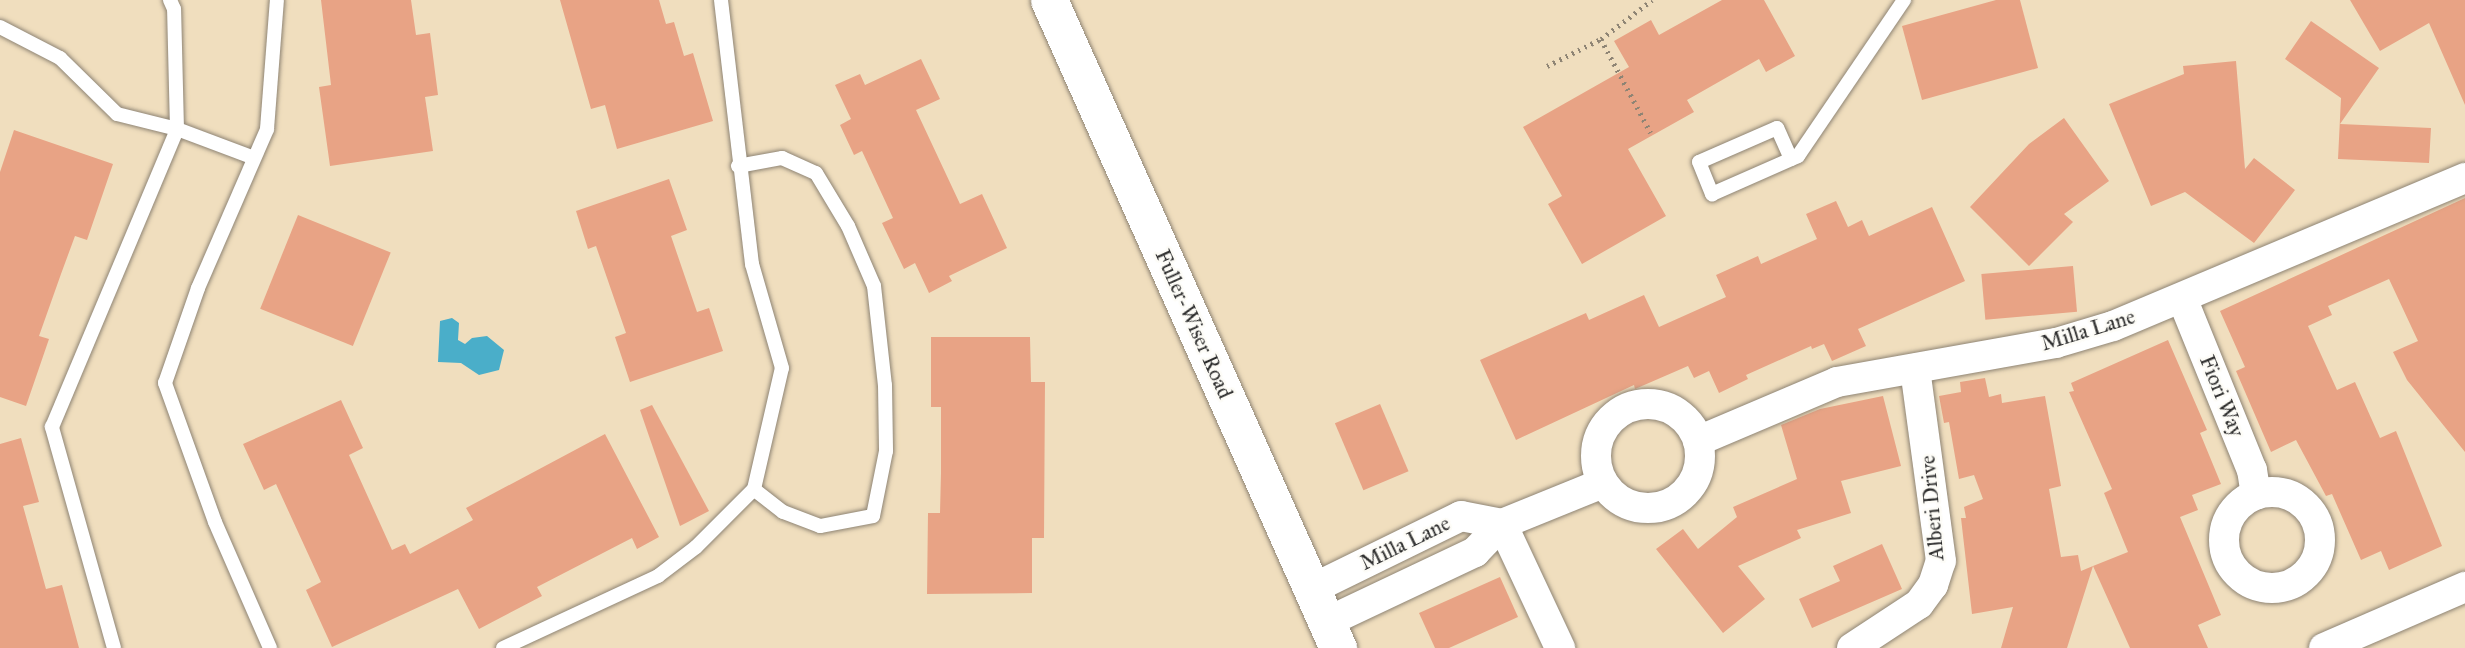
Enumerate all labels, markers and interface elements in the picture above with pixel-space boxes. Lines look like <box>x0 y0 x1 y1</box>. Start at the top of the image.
street label: Fuller-Wiser Road <box>1150 246 1238 402</box>
street label: Milla Lane <box>2038 304 2138 356</box>
street label: Fiori Way <box>2194 352 2250 440</box>
street label: Alberi Drive <box>1915 454 1949 562</box>
street label: Milla Lane <box>1356 510 1454 576</box>

